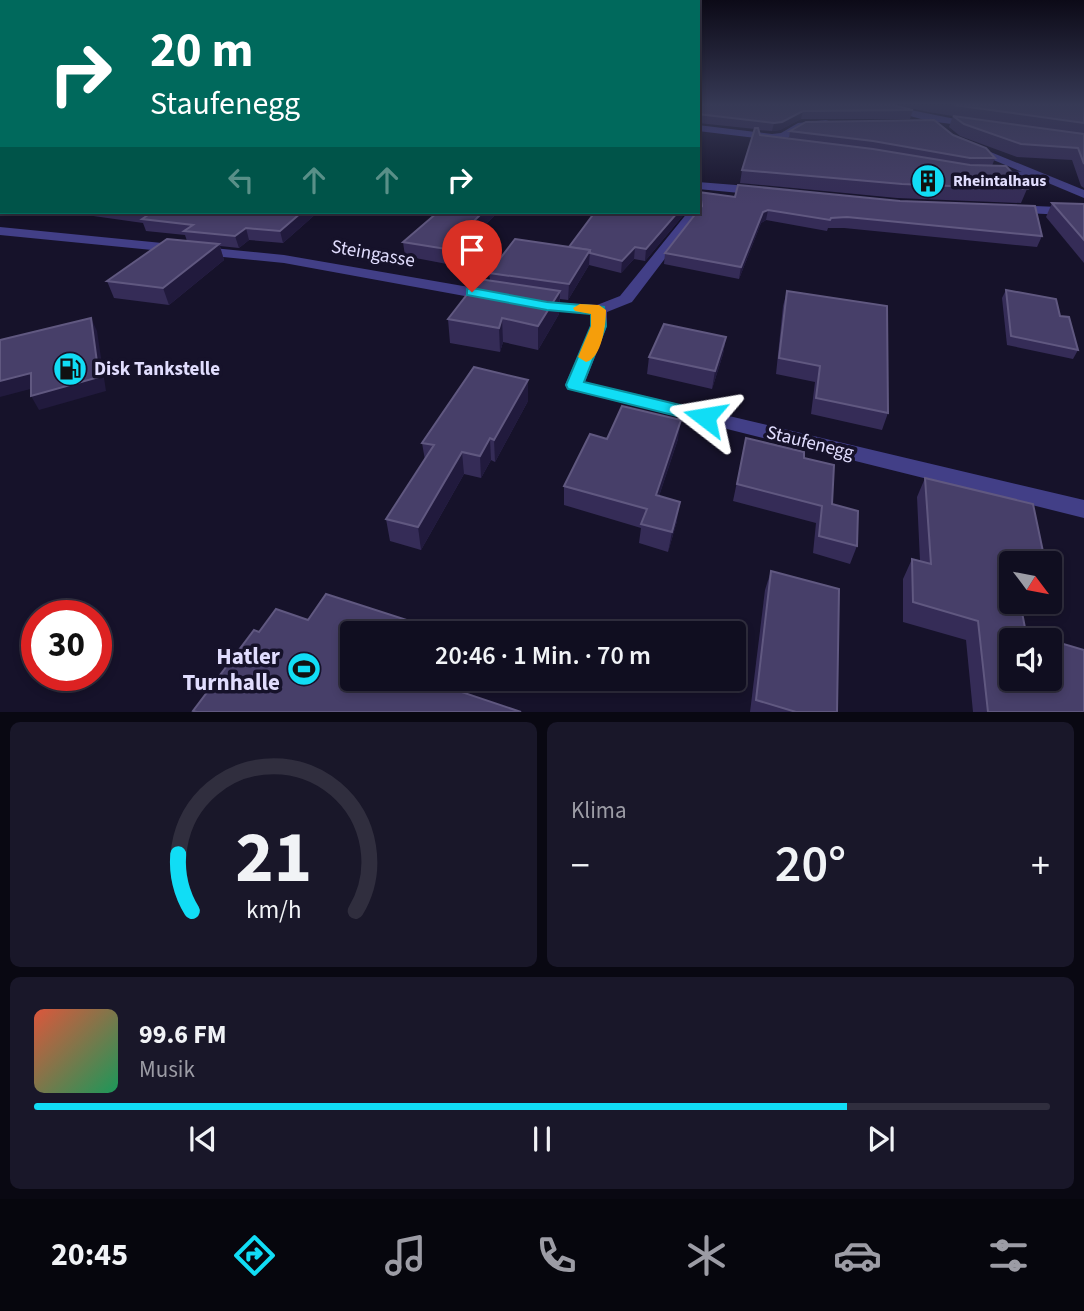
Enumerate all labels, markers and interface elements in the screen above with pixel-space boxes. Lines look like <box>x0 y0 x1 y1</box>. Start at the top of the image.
text: 20 m <box>150 16 254 86</box>
icon: right <box>35 28 126 119</box>
text: Staufenegg <box>150 81 300 127</box>
icon: left <box>222 161 260 199</box>
icon: ahead <box>295 161 333 199</box>
icon: ahead <box>368 161 406 199</box>
icon: right <box>441 161 479 199</box>
building icon: Rheintalhaus <box>909 162 947 200</box>
place label: Rheintalhaus <box>953 170 1046 192</box>
pin <box>442 220 502 292</box>
icon: arrive <box>453 231 491 269</box>
street label: Steingasse <box>329 233 417 275</box>
fuel station icon: Disk Tankstelle <box>51 350 89 388</box>
place label: Disk Tankstelle <box>94 356 220 383</box>
position arrow <box>668 380 742 454</box>
street label: Staufenegg <box>763 419 857 467</box>
north arrow <box>999 551 1062 614</box>
map controls <box>999 551 1062 691</box>
speed limit sign: 30 <box>21 600 112 691</box>
button: sound <box>999 628 1062 691</box>
text: 20:46 · 1 Min. · 70 m <box>435 637 651 674</box>
place label: Hatler Turnhalle <box>182 640 281 699</box>
sports icon: Hatler Turnhalle <box>285 650 323 688</box>
text: Klima <box>571 794 627 827</box>
text: 21 <box>235 806 312 910</box>
text: 20° <box>775 828 846 902</box>
text: − <box>571 839 590 893</box>
text: + <box>1031 839 1050 893</box>
text: km/h <box>246 891 301 927</box>
text: 99.6 FM <box>139 1016 227 1053</box>
text: Musik <box>139 1053 195 1086</box>
icon: previous <box>184 1120 222 1158</box>
icon: pause <box>523 1120 561 1158</box>
icon: next <box>862 1120 900 1158</box>
icon: directions <box>230 1231 279 1280</box>
icon: music <box>381 1231 430 1280</box>
icon: phone <box>532 1231 581 1280</box>
icon: climate <box>682 1231 731 1280</box>
icon: car <box>833 1231 882 1280</box>
icon: filters <box>984 1231 1033 1280</box>
text: 20:45 <box>51 1232 128 1278</box>

